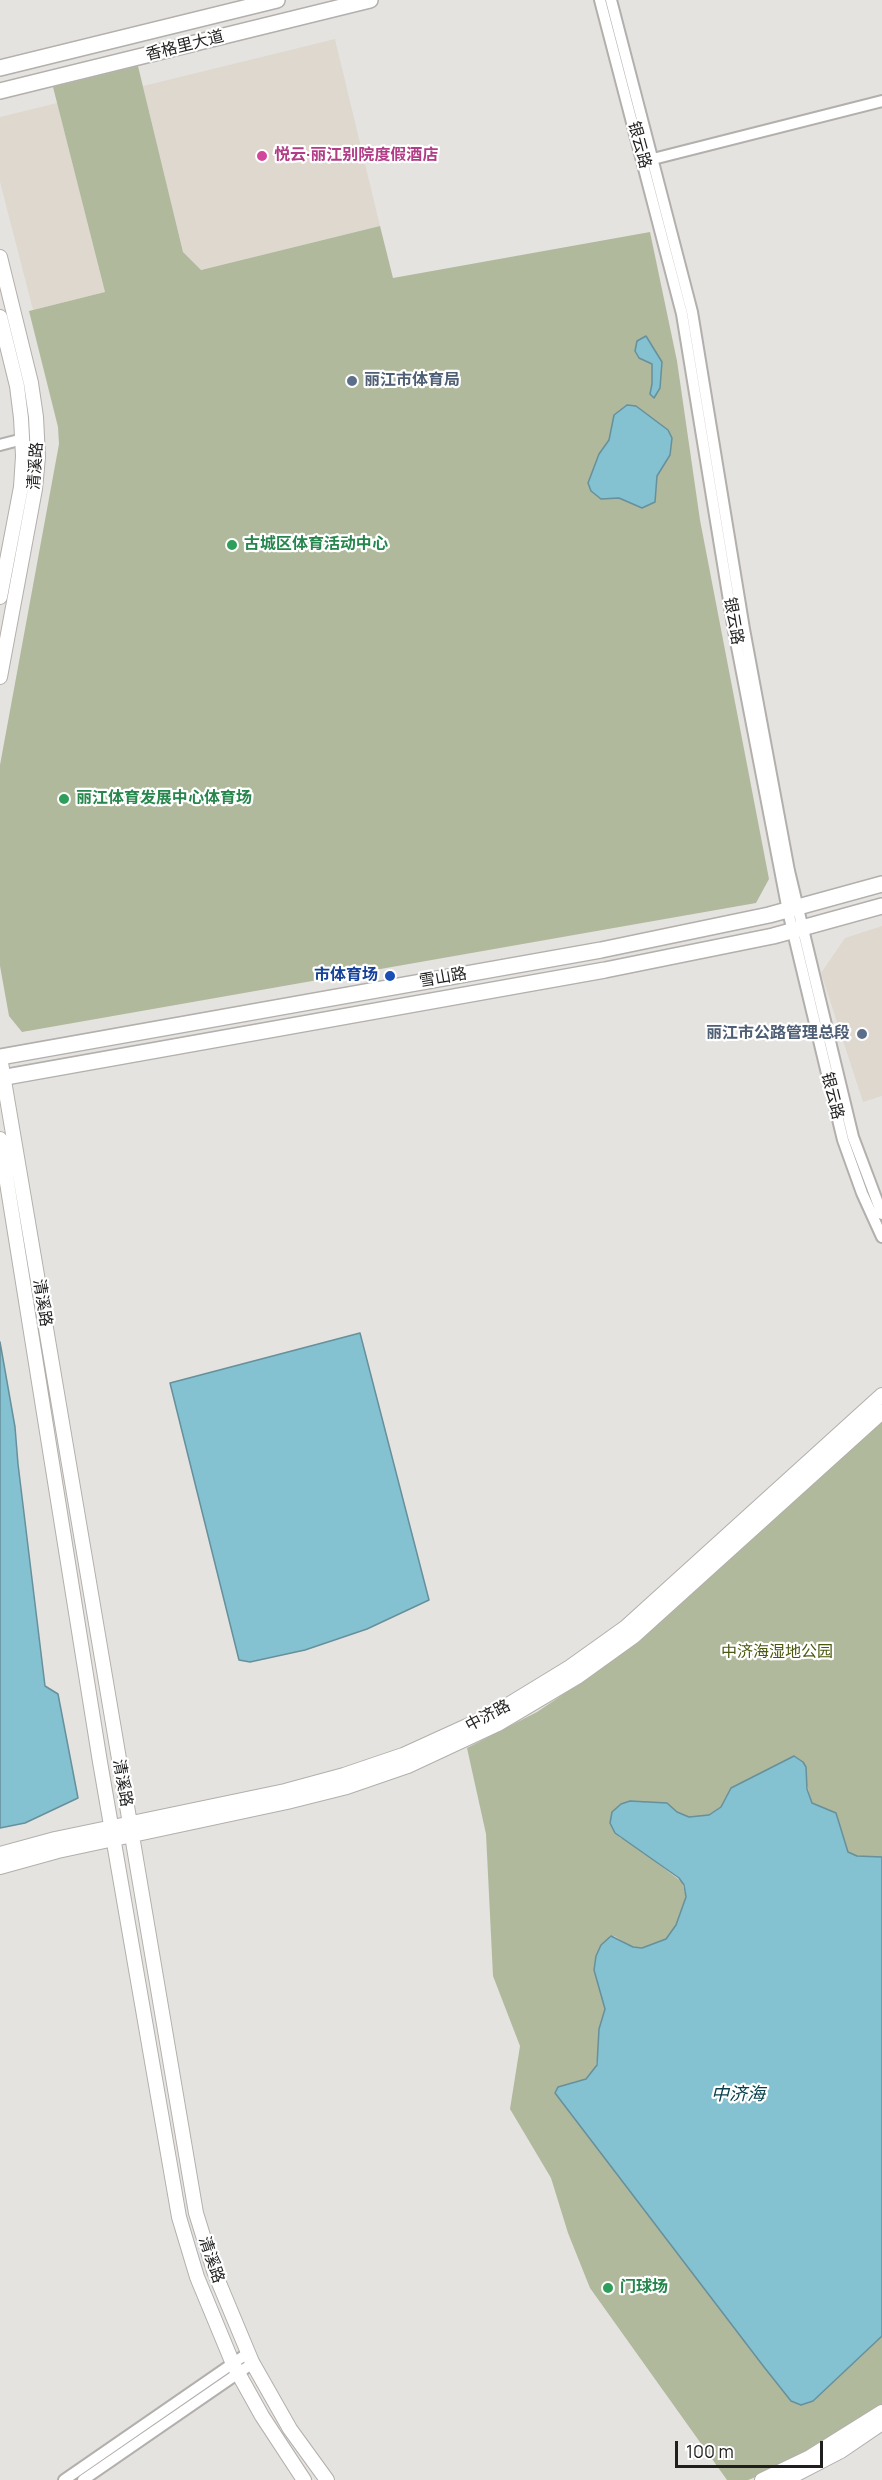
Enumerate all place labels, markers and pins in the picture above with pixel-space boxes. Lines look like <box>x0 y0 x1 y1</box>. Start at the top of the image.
place label: 悦云·丽江别院度假酒店 <box>274 146 438 166</box>
marker: 悦云·丽江别院度假酒店 <box>255 149 269 163</box>
place label: 丽江市体育局 <box>364 371 460 391</box>
marker: 丽江市体育局 <box>345 374 359 388</box>
place label: 古城区体育活动中心 <box>244 535 388 555</box>
marker: 古城区体育活动中心 <box>225 538 239 552</box>
place label: 丽江体育发展中心体育场 <box>76 789 252 809</box>
marker: 丽江体育发展中心体育场 <box>57 792 71 806</box>
place label: 市体育场 <box>314 966 378 986</box>
marker: 市体育场 <box>383 969 397 983</box>
place label: 丽江市公路管理总段 <box>706 1024 850 1044</box>
marker: 丽江市公路管理总段 <box>855 1027 869 1041</box>
place label: 门球场 <box>620 2278 668 2298</box>
marker: 门球场 <box>601 2281 615 2295</box>

